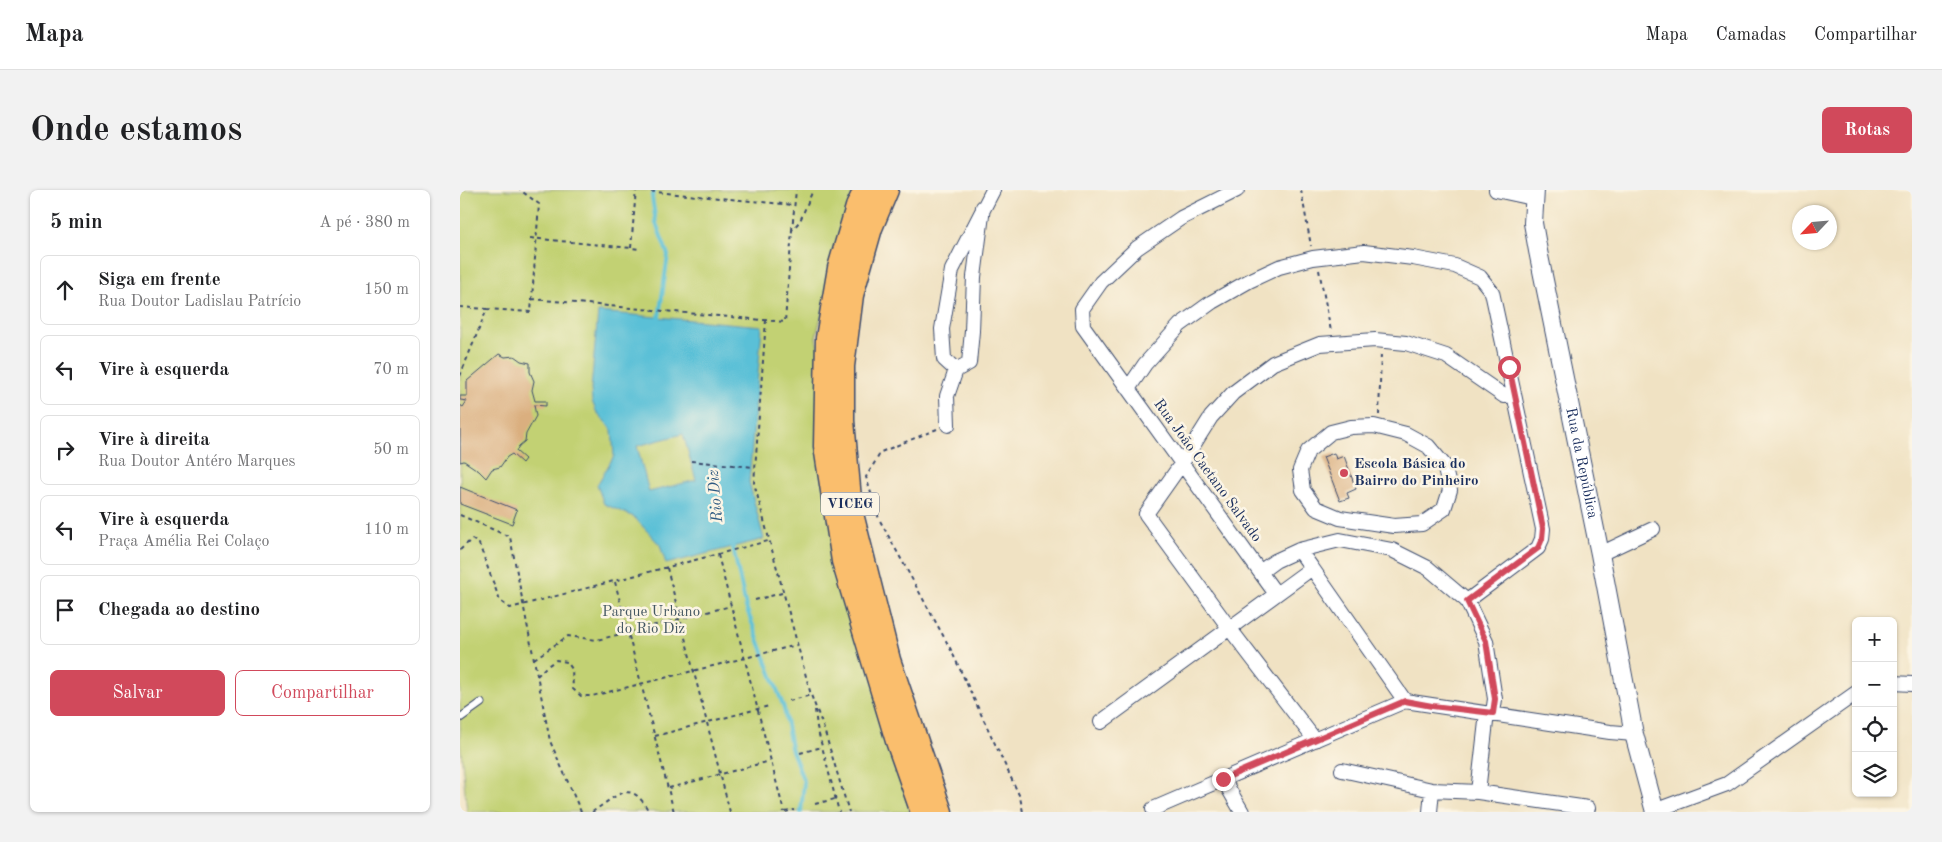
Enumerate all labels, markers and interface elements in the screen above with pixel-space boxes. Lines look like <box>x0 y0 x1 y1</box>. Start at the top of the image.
text: Mapa <box>25 23 84 47</box>
text: Mapa <box>1646 26 1688 44</box>
text: Camadas <box>1716 26 1786 44</box>
text: Compartilhar <box>1814 26 1917 44</box>
button: Rotas <box>1822 107 1912 153</box>
text: Onde estamos <box>30 113 242 148</box>
north arrow <box>1792 205 1837 250</box>
text: 5 min <box>50 212 103 233</box>
text: A pé · 380 m <box>319 215 410 231</box>
text: Siga em frente <box>98 271 221 290</box>
icon: ahead <box>51 276 79 304</box>
text: 150 m <box>364 282 409 298</box>
text: Rua Doutor Ladislau Patrício <box>98 294 301 310</box>
icon: left <box>51 356 79 384</box>
route start <box>1498 356 1521 379</box>
text: Vire à esquerda <box>98 361 229 380</box>
text: 70 m <box>373 362 409 378</box>
street label: Rua João Caetano Salvado <box>1150 397 1264 545</box>
street label: Rua da República <box>1563 406 1600 521</box>
text: Vire à direita <box>98 431 210 450</box>
icon: right <box>51 436 79 464</box>
text: 50 m <box>373 442 409 458</box>
text: Rua Doutor Antéro Marques <box>98 454 295 470</box>
place label: Escola Básica do Bairro do Pinheiro <box>1354 457 1479 489</box>
marker: Escola Básica do Bairro do Pinheiro <box>1338 467 1350 479</box>
water label: Rio Diz <box>706 469 726 524</box>
road number: VICEG <box>821 492 879 516</box>
text: Vire à esquerda <box>98 511 229 530</box>
icon: left <box>51 516 79 544</box>
text: 110 m <box>364 522 409 538</box>
text: Praça Amélia Rei Colaço <box>98 534 269 550</box>
icon: arrive <box>51 596 79 624</box>
text: Chegada ao destino <box>98 601 260 620</box>
park label: Parque Urbano do Rio Diz <box>602 605 700 637</box>
map controls <box>1852 617 1897 797</box>
button: + <box>1852 617 1897 662</box>
button: − <box>1852 662 1897 707</box>
button: Salvar <box>50 670 225 716</box>
button: Compartilhar <box>235 670 410 716</box>
button: locate <box>1852 707 1897 752</box>
button: layers <box>1852 752 1897 797</box>
route end <box>1212 768 1235 791</box>

